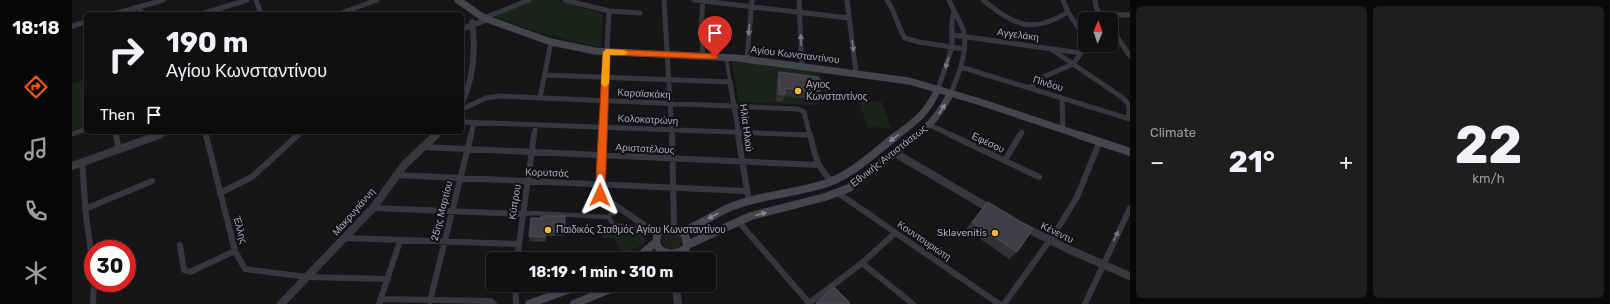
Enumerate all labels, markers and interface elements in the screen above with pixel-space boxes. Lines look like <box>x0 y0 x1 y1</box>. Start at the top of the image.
north arrow <box>1078 12 1118 52</box>
map controls <box>1078 12 1118 52</box>
pin <box>698 16 732 57</box>
text: 18:18 <box>12 17 60 39</box>
icon: arrive <box>704 22 726 44</box>
one-way arrow <box>746 24 753 36</box>
text: 190 m <box>166 26 249 59</box>
street label: Αγγελάκη <box>996 26 1040 44</box>
icon: right <box>100 28 152 80</box>
one-way arrow <box>798 33 804 46</box>
one-way arrow <box>850 40 856 52</box>
street label: Αγίου Κωνσταντίνου <box>750 44 840 66</box>
one-way arrow <box>944 57 950 69</box>
text: Αγίου Κωνσταντίνου <box>166 60 327 82</box>
icon: directions <box>22 73 50 101</box>
street label: Πίνδου <box>1031 74 1065 94</box>
place label: Αγιος Κωνσταντίνος <box>806 79 868 103</box>
marker: Αγιος Κωνσταντίνος <box>793 86 803 96</box>
street label: Καραϊσκάκη <box>617 87 671 101</box>
street label: Ηλία Ηλιού <box>737 103 755 153</box>
icon: arrive <box>143 104 165 126</box>
one-way arrow <box>938 104 946 114</box>
text: Then <box>100 106 135 124</box>
street label: Κολοκοτρώνη <box>617 112 679 128</box>
text: 22 <box>1455 114 1522 176</box>
street label: Εθνικής Αντιστάσεως <box>848 122 930 190</box>
text: Climate <box>1150 125 1196 140</box>
street label: Εφέσου <box>970 130 1006 156</box>
one-way arrow <box>889 134 900 142</box>
icon: music <box>22 135 50 163</box>
street label: Αριστοτέλους <box>615 141 675 157</box>
text: 21° <box>1228 144 1275 180</box>
text: − <box>1150 149 1164 176</box>
text: + <box>1339 149 1353 176</box>
street label: Κορυτσάς <box>525 166 569 180</box>
text: km/h <box>1472 171 1505 186</box>
position arrow <box>579 174 621 216</box>
street label: 25ης Μαρτίου <box>429 180 455 242</box>
street label: Κύπρου <box>506 183 524 221</box>
street label: Μακρυγιάννη <box>330 186 378 238</box>
icon: phone <box>22 197 50 225</box>
one-way arrow <box>755 210 768 216</box>
one-way arrow <box>708 212 719 219</box>
street label: Έλλης <box>230 214 249 245</box>
street label: Κουντουριώτη <box>895 219 953 263</box>
street label: Κένεντυ <box>1039 220 1075 246</box>
place label: Παιδικός Σταθμός Αγίου Κωνσταντίνου <box>556 224 726 236</box>
marker: Παιδικός Σταθμός Αγίου Κωνσταντίνου <box>543 225 553 235</box>
place label: Sklavenitis <box>937 227 987 239</box>
marker: Sklavenitis <box>990 228 1000 238</box>
one-way arrow <box>1113 231 1119 242</box>
speed limit sign: 30 <box>84 240 136 292</box>
icon: climate <box>22 259 50 287</box>
text: 18:19 · 1 min · 310 m <box>529 263 673 281</box>

